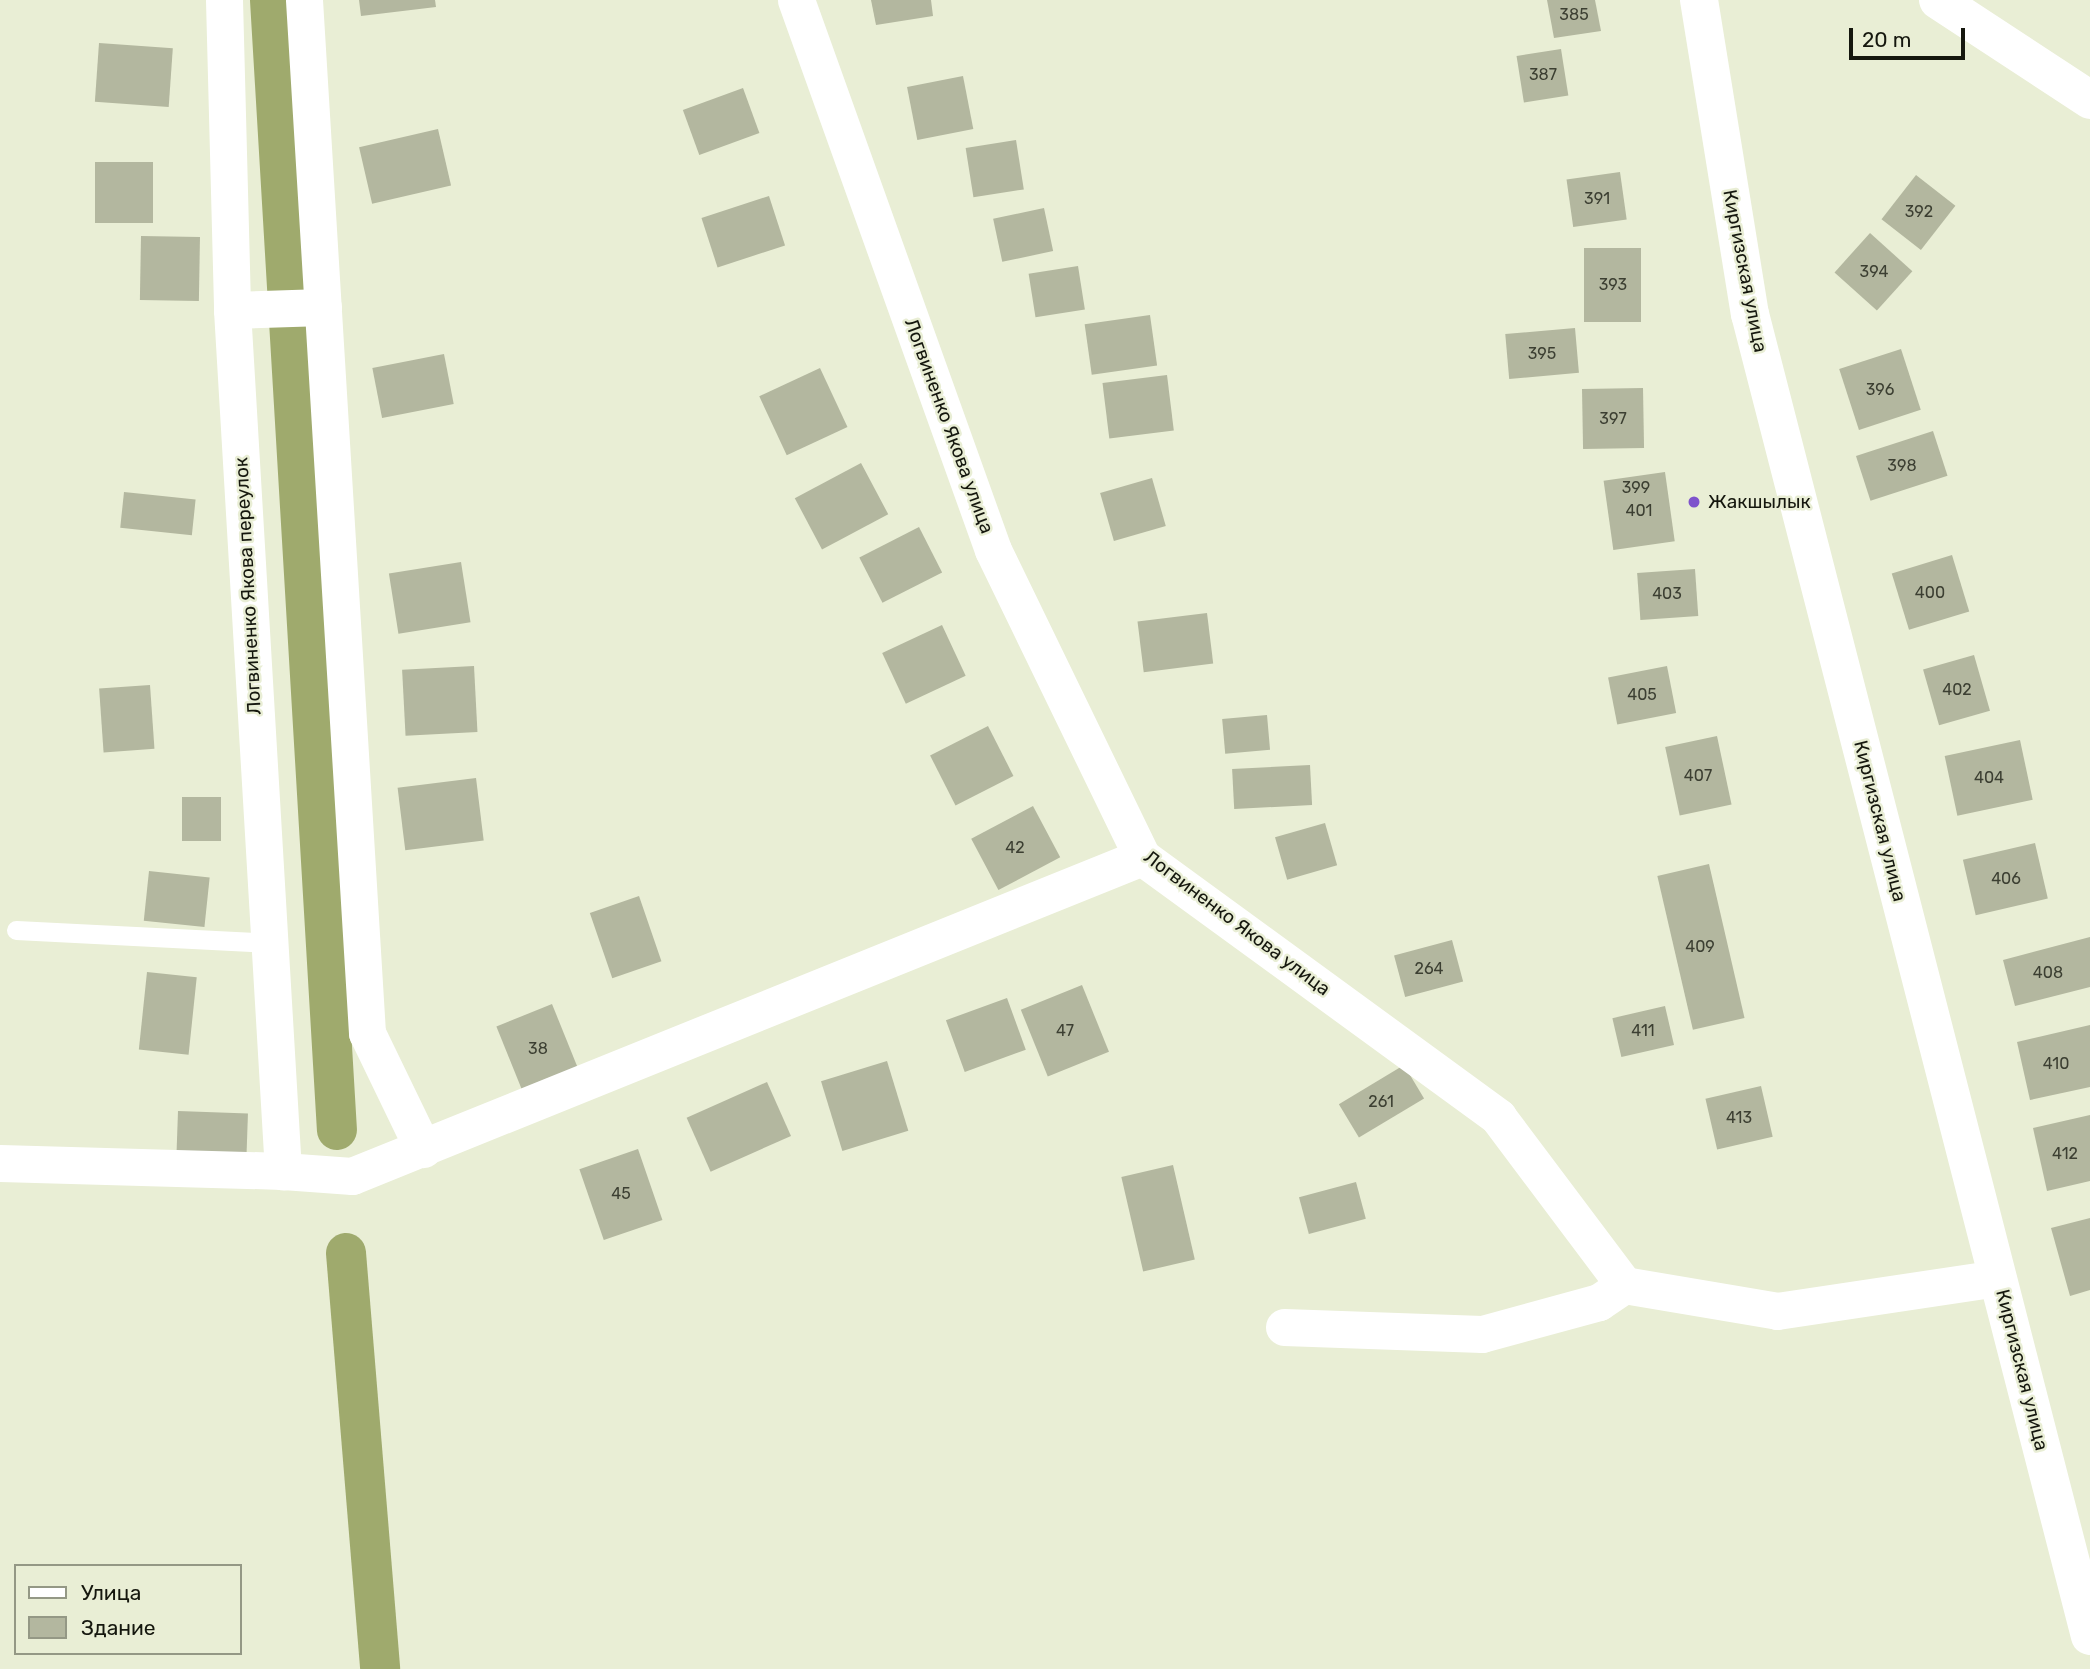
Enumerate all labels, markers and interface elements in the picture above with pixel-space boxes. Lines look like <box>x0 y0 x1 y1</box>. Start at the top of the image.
house number: 385 <box>1559 5 1589 25</box>
scale bar <box>1852 14 1968 58</box>
text: 20 m <box>1862 27 1911 52</box>
house number: 387 <box>1529 65 1557 85</box>
street label: Киргизская улица <box>1718 188 1772 354</box>
house number: 391 <box>1584 189 1610 209</box>
house number: 392 <box>1905 202 1933 222</box>
house number: 394 <box>1860 262 1888 282</box>
house number: 393 <box>1599 275 1627 295</box>
street label: Логвиненко Якова улица <box>899 315 999 537</box>
house number: 395 <box>1528 344 1556 364</box>
house number: 396 <box>1866 380 1894 400</box>
house number: 397 <box>1599 409 1627 429</box>
house number: 398 <box>1887 456 1917 476</box>
street label: Логвиненко Якова переулок <box>230 457 266 715</box>
house number: 399 <box>1622 478 1650 498</box>
place label: Жакшылык <box>1708 491 1811 513</box>
marker: Жакшылык <box>1686 494 1702 510</box>
house number: 401 <box>1626 501 1652 521</box>
house number: 400 <box>1915 583 1945 603</box>
house number: 403 <box>1652 584 1682 604</box>
house number: 402 <box>1942 680 1972 700</box>
house number: 405 <box>1627 685 1657 705</box>
street label: Киргизская улица <box>1849 738 1911 904</box>
house number: 407 <box>1684 766 1712 786</box>
house number: 404 <box>1974 768 2004 788</box>
house number: 42 <box>1005 838 1025 858</box>
street label: Логвиненко Якова улица <box>1139 845 1335 1001</box>
house number: 406 <box>1991 869 2021 889</box>
house number: 409 <box>1685 937 1715 957</box>
house number: 264 <box>1415 959 1443 979</box>
house number: 408 <box>2033 963 2063 983</box>
house number: 47 <box>1056 1021 1074 1041</box>
house number: 411 <box>1631 1021 1655 1041</box>
house number: 38 <box>528 1039 548 1059</box>
house number: 410 <box>2043 1054 2069 1074</box>
house number: 261 <box>1368 1092 1394 1112</box>
house number: 413 <box>1726 1108 1752 1128</box>
house number: 412 <box>2052 1144 2078 1164</box>
house number: 45 <box>611 1184 631 1204</box>
street label: Киргизская улица <box>1991 1287 2053 1453</box>
legend <box>14 1564 242 1655</box>
text: Улица <box>81 1580 141 1605</box>
text: Здание <box>81 1615 156 1640</box>

